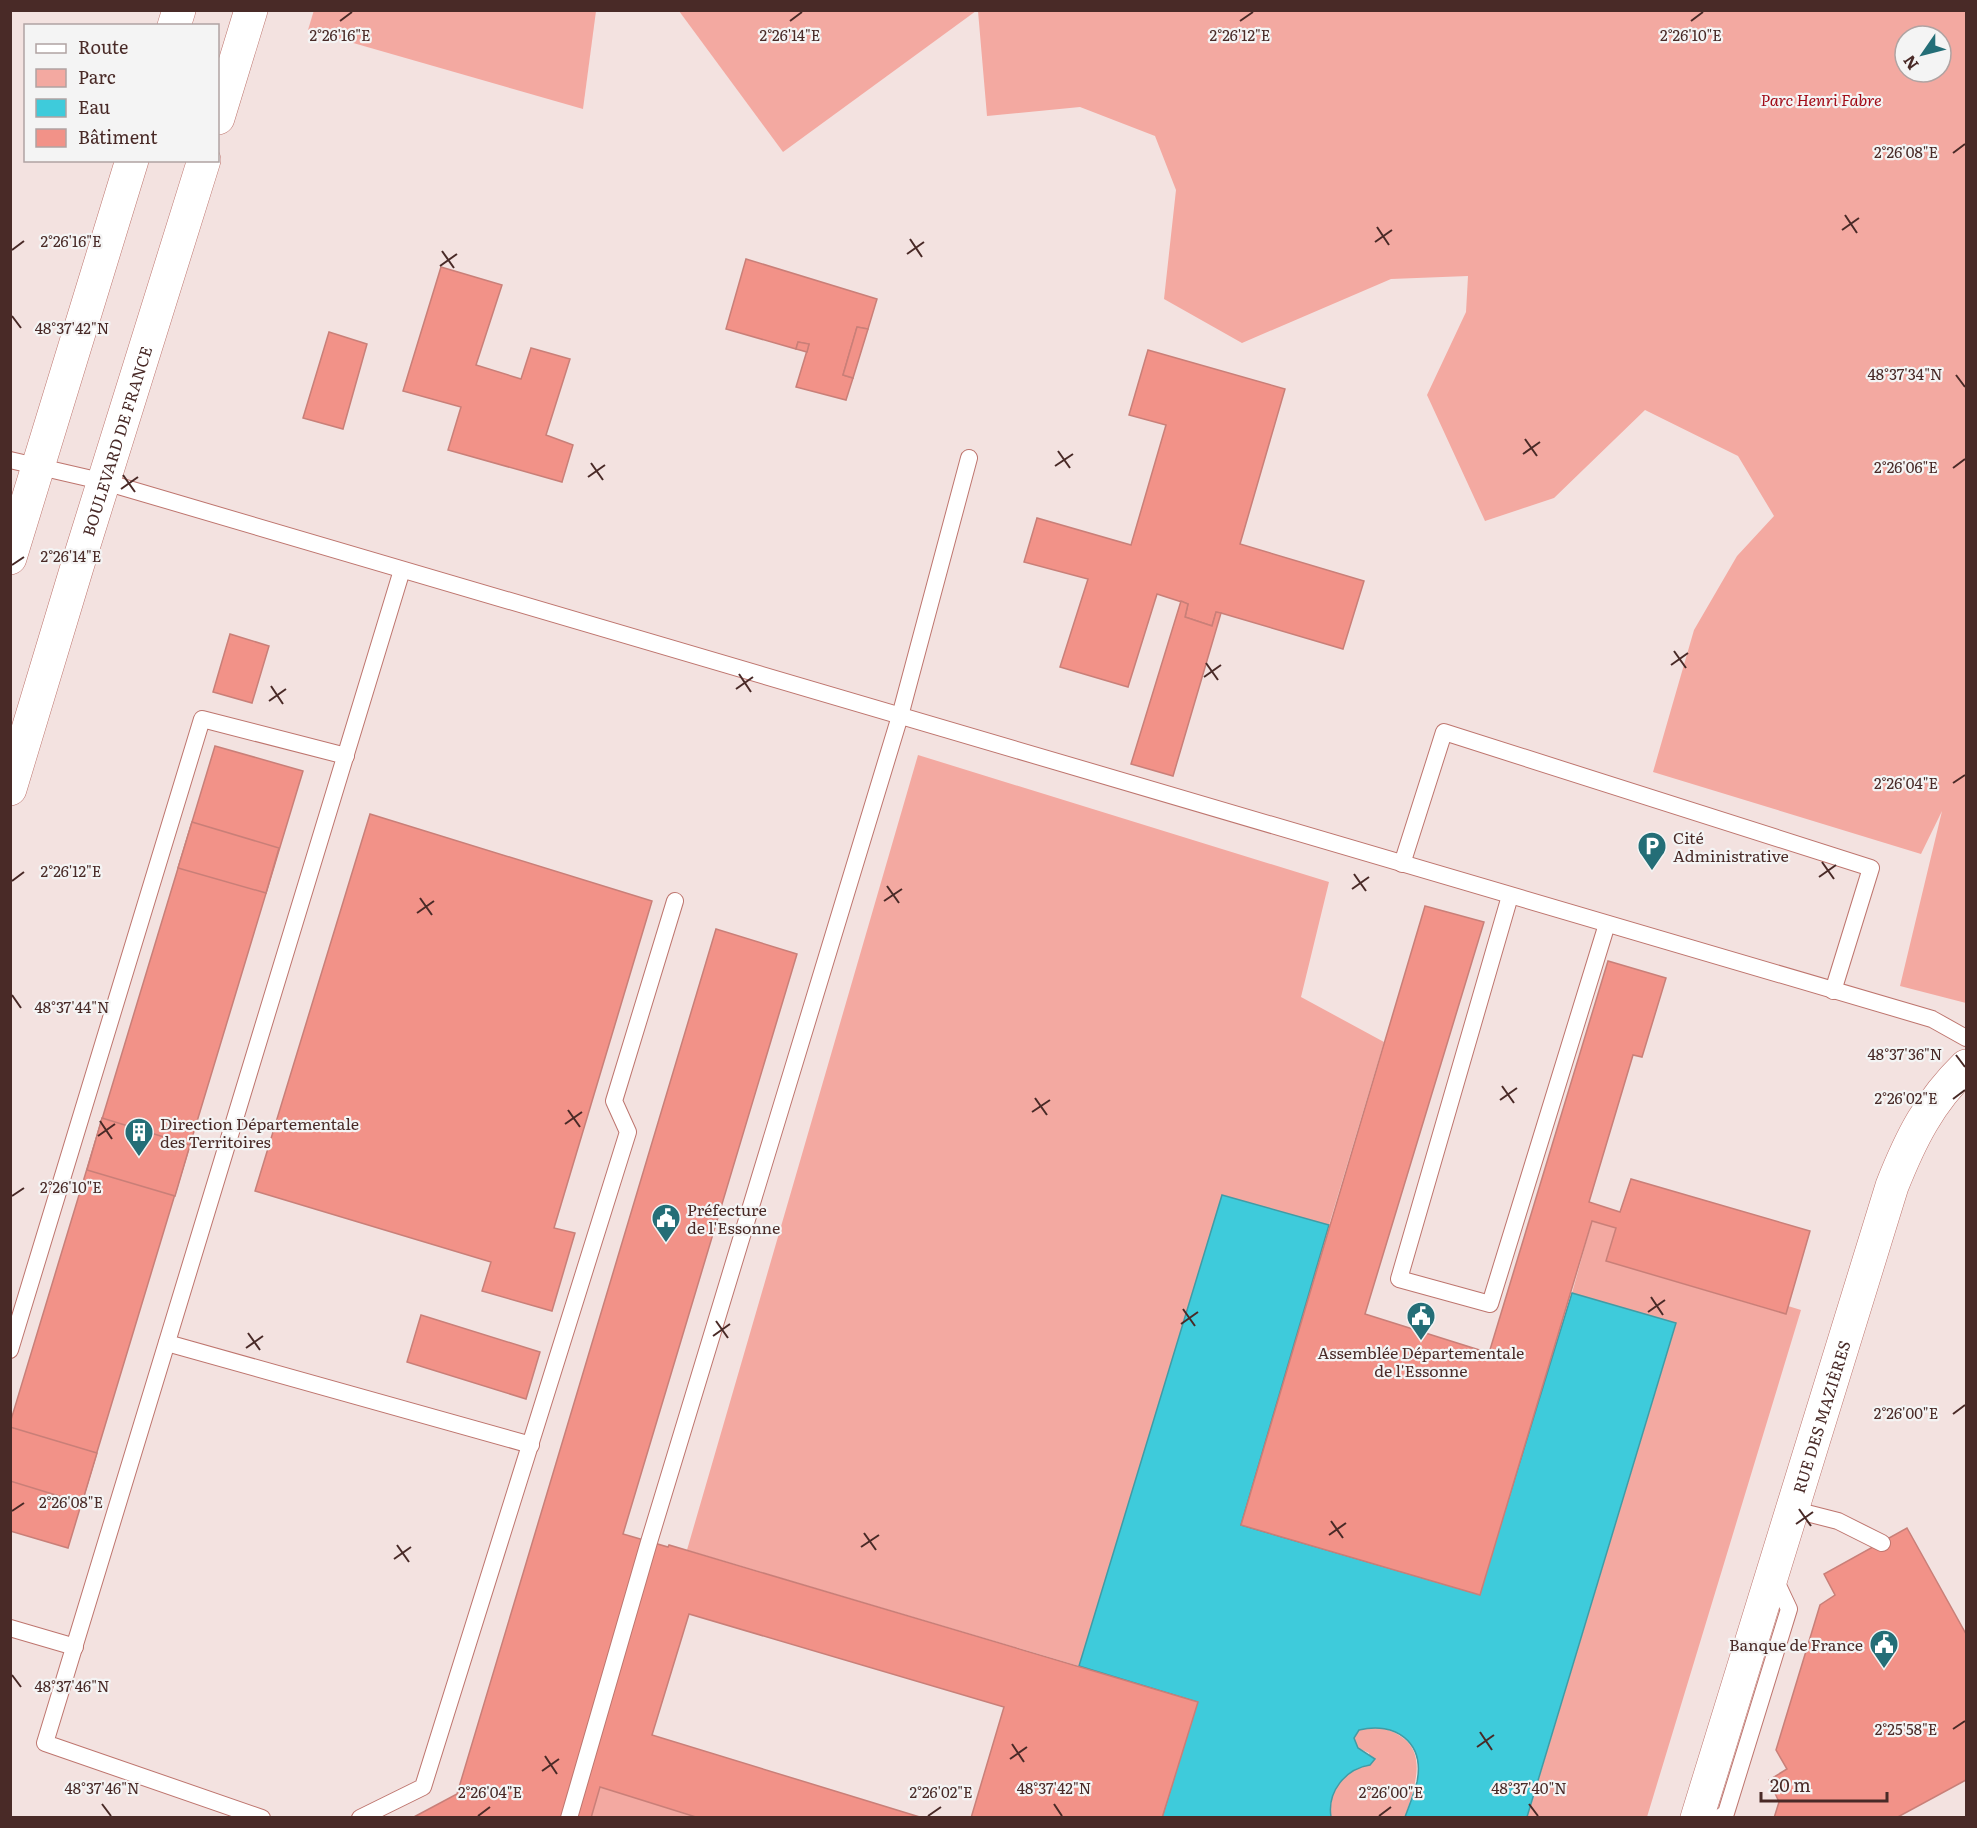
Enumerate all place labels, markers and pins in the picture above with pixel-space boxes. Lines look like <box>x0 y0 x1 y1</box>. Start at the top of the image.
place label: Cité Administrative <box>1673 825 1789 867</box>
parking icon: Cité Administrative <box>1636 830 1668 872</box>
place label: Direction Départementale des Territoires <box>160 1111 359 1153</box>
building icon: Direction Départementale des Territoires <box>123 1116 155 1158</box>
place label: Préfecture de l'Essonne <box>687 1197 780 1239</box>
public building icon: Préfecture de l'Essonne <box>650 1202 682 1244</box>
public building icon: Assemblée Départementale de l'Essonne <box>1405 1300 1437 1342</box>
place label: Assemblée Départementale de l'Essonne <box>1318 1340 1524 1382</box>
public building icon: Banque de France <box>1868 1628 1900 1670</box>
place label: Banque de France <box>1729 1632 1863 1656</box>

